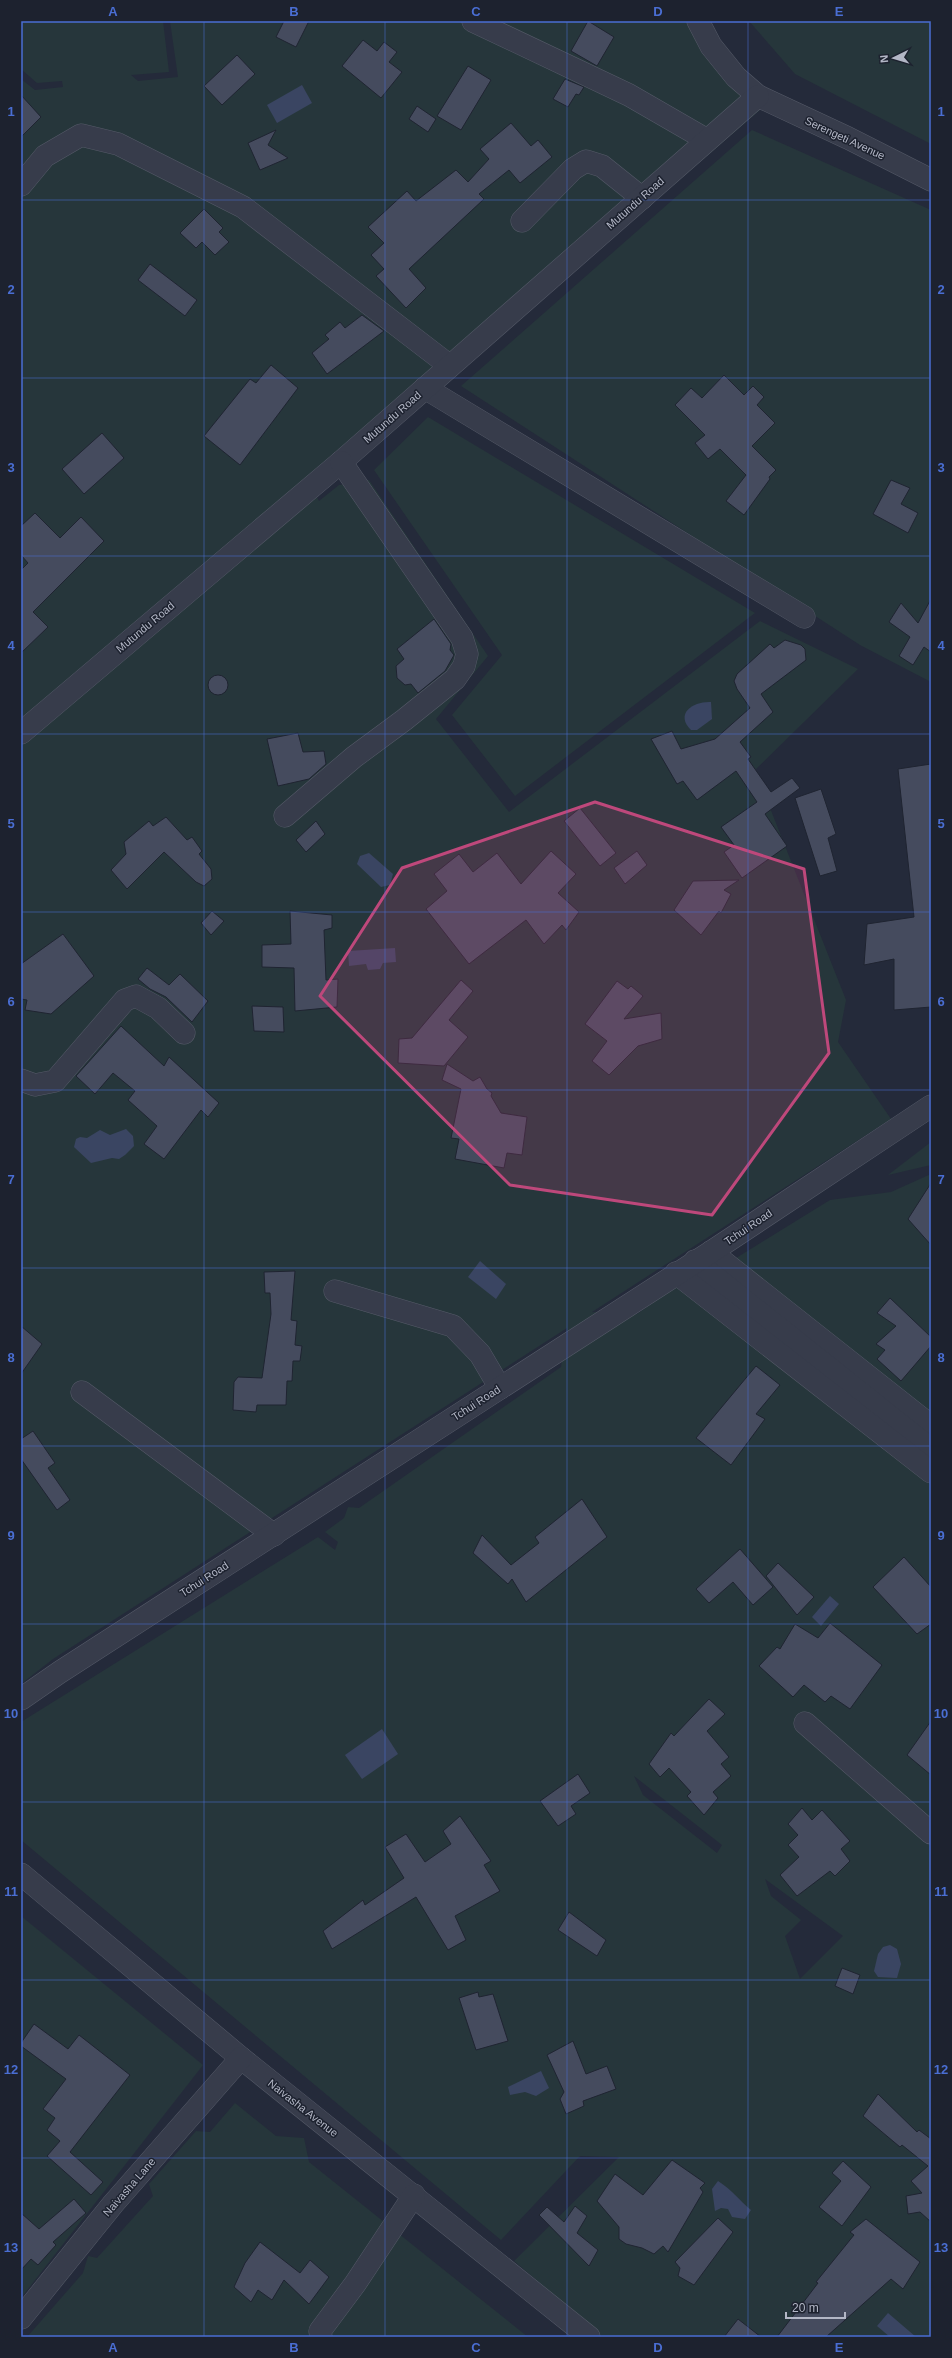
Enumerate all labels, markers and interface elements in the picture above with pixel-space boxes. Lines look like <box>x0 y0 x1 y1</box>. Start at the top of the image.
text: A <box>108 4 118 19</box>
text: B <box>289 4 299 19</box>
text: C <box>471 4 481 19</box>
text: D <box>653 4 663 19</box>
text: E <box>835 4 844 19</box>
north arrow <box>874 38 914 78</box>
text: N <box>878 54 890 63</box>
text: 1 <box>7 104 15 119</box>
text: 1 <box>937 104 945 119</box>
street label: Serengeti Avenue <box>803 114 887 162</box>
street label: Mutundu Road <box>604 175 666 231</box>
text: 2 <box>7 282 15 297</box>
text: 2 <box>937 282 945 297</box>
street label: Mutundu Road <box>361 389 423 445</box>
text: 3 <box>7 460 15 475</box>
text: 3 <box>937 460 945 475</box>
street label: Mutundu Road <box>113 599 177 655</box>
text: 4 <box>7 638 15 653</box>
text: 4 <box>937 638 945 653</box>
text: 5 <box>7 816 15 831</box>
text: 5 <box>937 816 945 831</box>
text: 6 <box>7 994 15 1009</box>
text: 6 <box>937 994 945 1009</box>
text: 7 <box>7 1172 15 1187</box>
text: 7 <box>937 1172 945 1187</box>
street label: Tchui Road <box>722 1207 774 1247</box>
text: 8 <box>7 1350 15 1365</box>
text: 8 <box>937 1350 945 1365</box>
street label: Tchui Road <box>450 1383 502 1423</box>
text: 9 <box>7 1528 15 1543</box>
text: 9 <box>937 1528 945 1543</box>
street label: Tchui Road <box>178 1559 230 1599</box>
text: 10 <box>4 1706 18 1721</box>
text: 10 <box>934 1706 948 1721</box>
text: 11 <box>4 1884 18 1899</box>
text: 11 <box>934 1884 948 1899</box>
text: 12 <box>4 2062 18 2077</box>
text: 12 <box>934 2062 948 2077</box>
street label: Naivasha Avenue <box>266 2077 340 2139</box>
street label: Naivasha Lane <box>100 2155 158 2219</box>
text: 13 <box>4 2240 18 2255</box>
text: 13 <box>934 2240 948 2255</box>
scale bar <box>786 2294 845 2320</box>
text: 20 m <box>792 2301 819 2315</box>
text: A <box>108 2340 118 2355</box>
text: B <box>289 2340 299 2355</box>
text: C <box>471 2340 481 2355</box>
text: D <box>653 2340 663 2355</box>
text: E <box>835 2340 844 2355</box>

